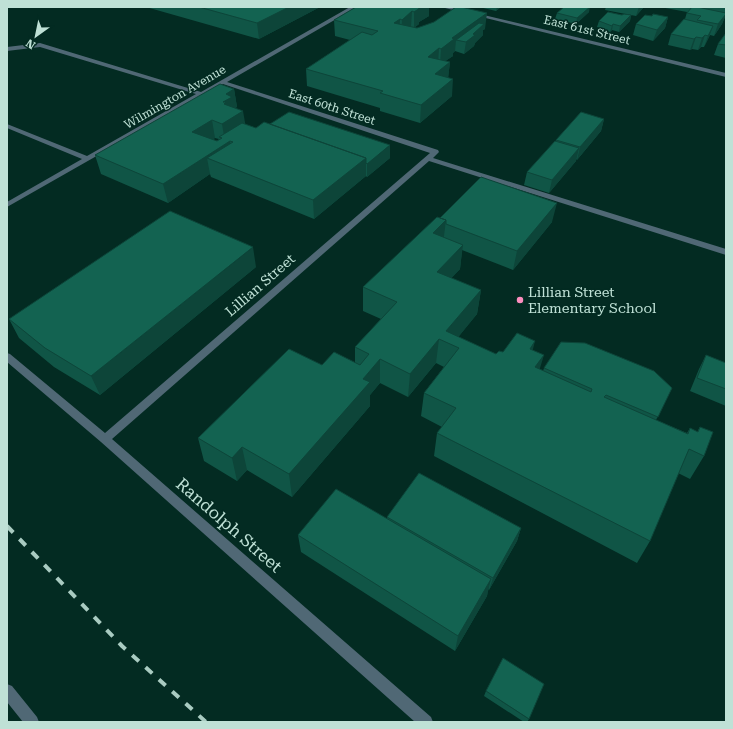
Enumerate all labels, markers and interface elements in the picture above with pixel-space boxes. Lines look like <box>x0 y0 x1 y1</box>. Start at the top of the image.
street label: East 61st Street <box>542 12 632 48</box>
north arrow <box>16 16 56 56</box>
text: N <box>23 36 38 52</box>
street label: Wilmington Avenue <box>122 62 229 132</box>
street label: East 60th Street <box>287 86 378 128</box>
street label: Lillian Street <box>222 251 298 319</box>
place label: Lillian Street Elementary School <box>528 284 657 316</box>
marker: Lillian Street Elementary School <box>515 295 525 305</box>
street label: Randolph Street <box>172 474 286 576</box>

